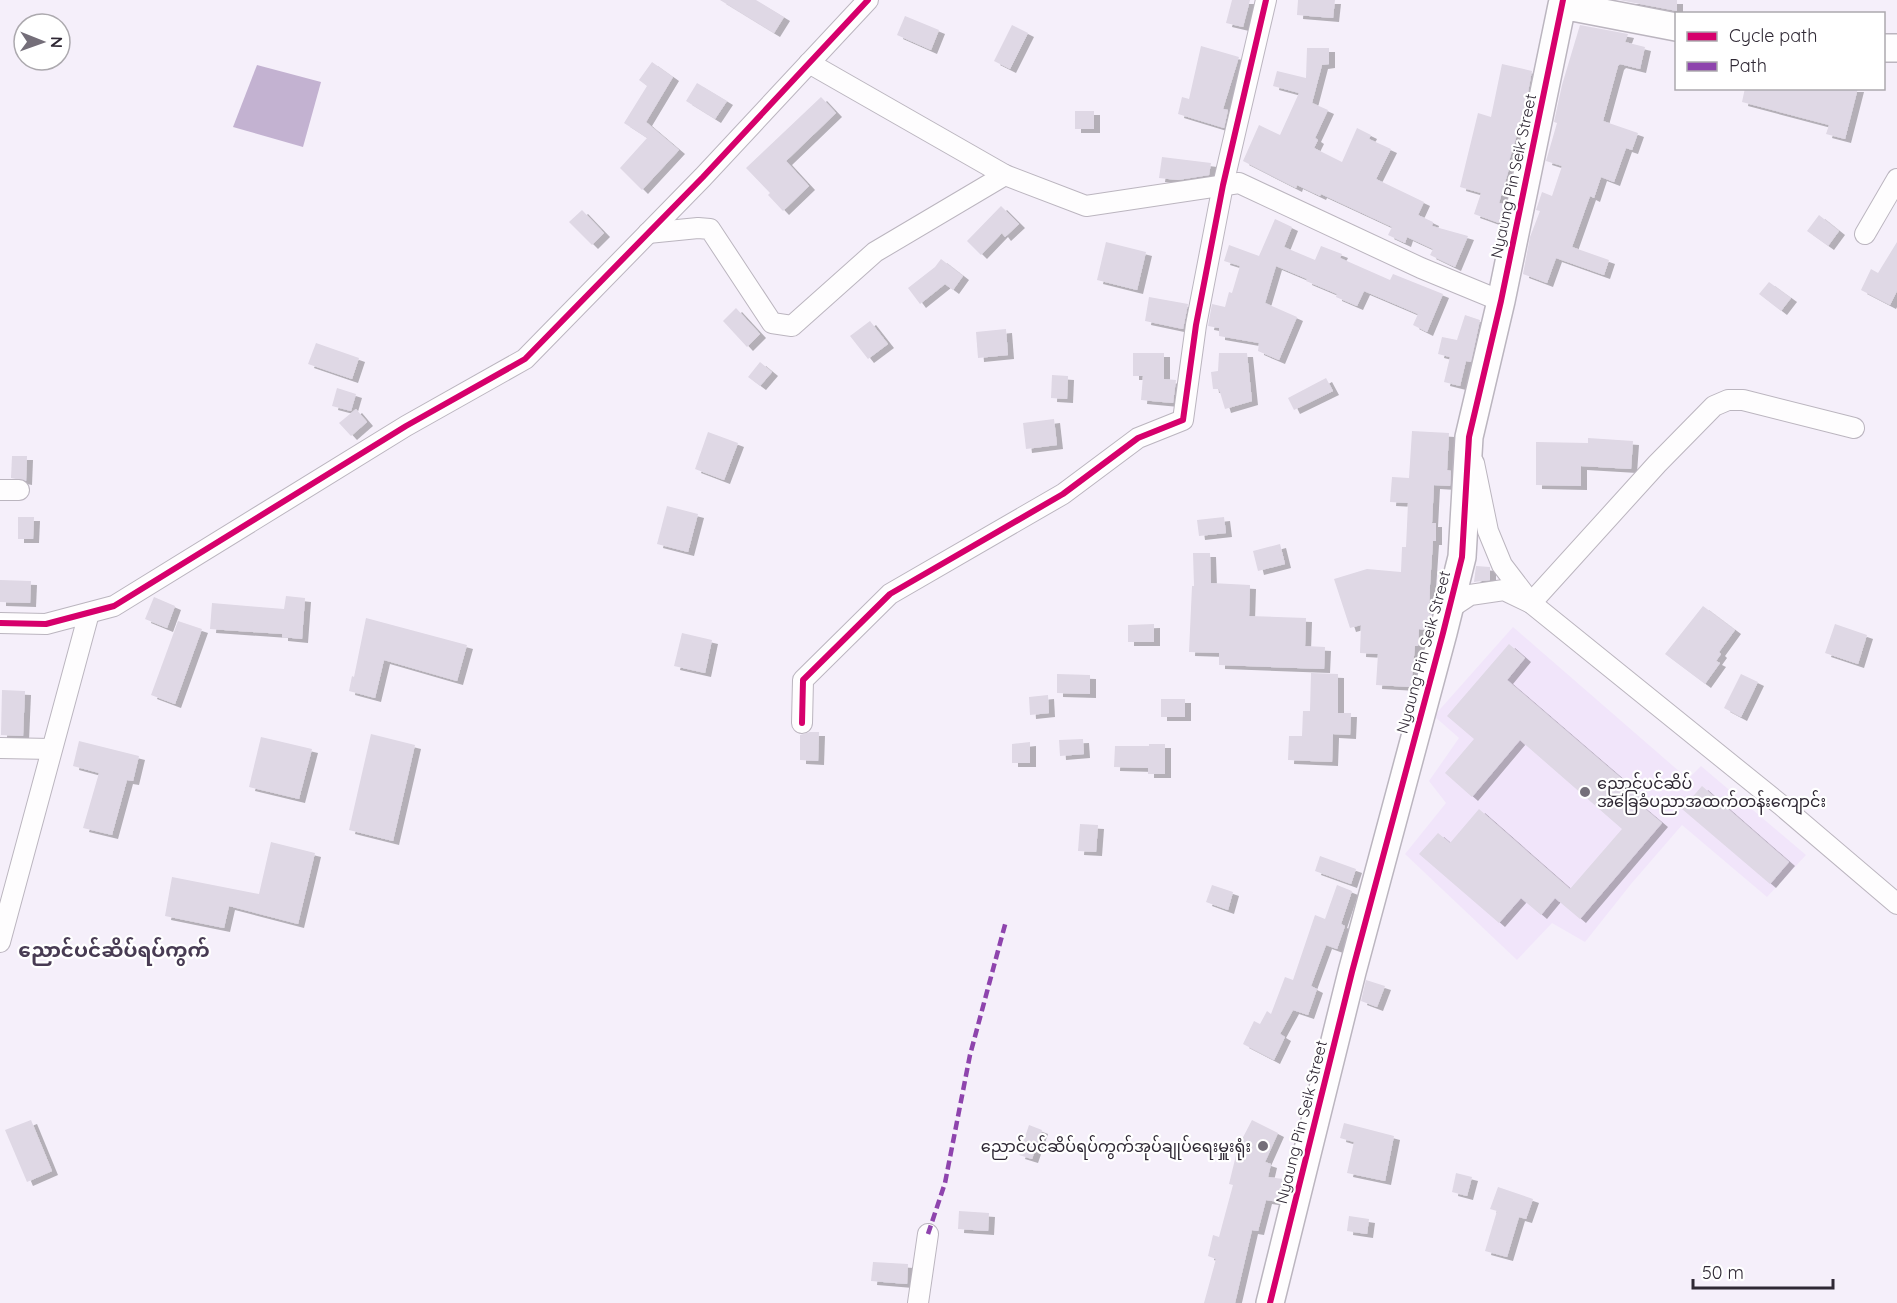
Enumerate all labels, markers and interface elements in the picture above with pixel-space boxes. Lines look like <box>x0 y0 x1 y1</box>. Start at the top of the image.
north arrow <box>12 12 72 72</box>
legend <box>1675 12 1885 90</box>
text: Cycle path <box>1729 24 1817 47</box>
text: N <box>47 36 67 48</box>
text: Path <box>1729 54 1767 77</box>
street label: Nyaung Pin Seik Street <box>1486 92 1540 260</box>
street label: Nyaung Pin Seik Street <box>1392 568 1454 736</box>
place label: ညောင်ပင်ဆိပ် အခြေခံပညာအထက်တန်းကျောင်း <box>1597 772 1826 815</box>
marker: ညောင်ပင်ဆိပ် အခြေခံပညာအထက်တန်းကျောင်း <box>1578 785 1592 799</box>
district label: ညောင်ပင်ဆိပ်ရပ်ကွက် <box>18 937 210 966</box>
street label: Nyaung Pin Seik Street <box>1271 1038 1331 1206</box>
place label: ညောင်ပင်ဆိပ်ရပ်ကွက်အုပ်ချုပ်ရေးမှူးရုံး <box>981 1135 1251 1161</box>
marker: ညောင်ပင်ဆိပ်ရပ်ကွက်အုပ်ချုပ်ရေးမှူးရုံး <box>1256 1139 1270 1153</box>
scale bar <box>1693 1252 1832 1290</box>
text: 50 m <box>1702 1261 1744 1284</box>

